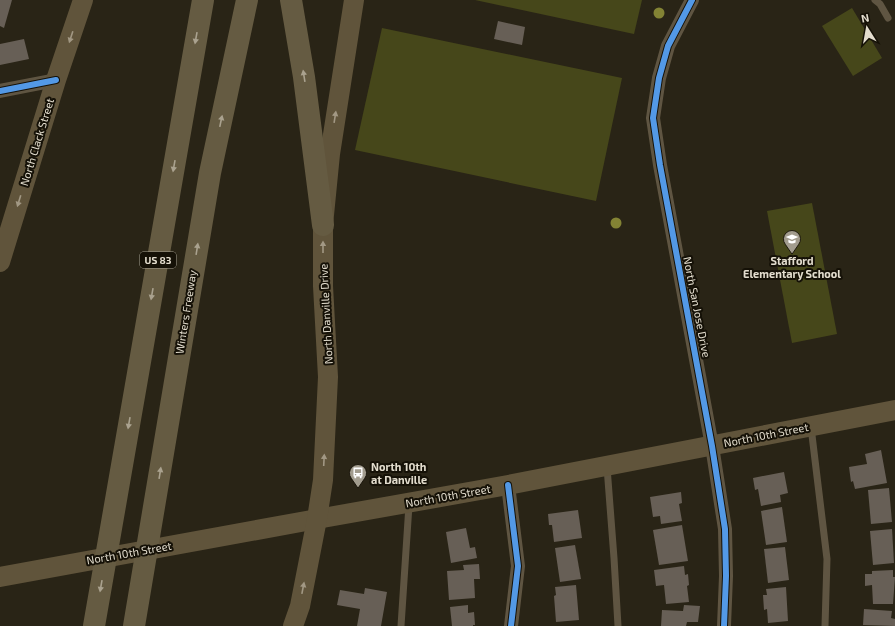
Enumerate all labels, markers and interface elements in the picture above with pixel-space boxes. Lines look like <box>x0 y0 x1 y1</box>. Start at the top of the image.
north arrow <box>847 8 887 48</box>
text: N <box>860 11 870 25</box>
one-way arrow <box>67 31 73 43</box>
one-way arrow <box>193 32 199 44</box>
one-way arrow <box>301 69 307 82</box>
street label: North Clack Street <box>17 96 56 187</box>
one-way arrow <box>332 111 338 123</box>
one-way arrow <box>218 115 224 127</box>
one-way arrow <box>171 160 177 172</box>
one-way arrow <box>16 195 22 207</box>
school or university icon: Stafford Elementary School <box>782 229 802 254</box>
one-way arrow <box>320 240 326 253</box>
one-way arrow <box>194 242 200 255</box>
road number: US 83 <box>140 252 176 268</box>
place label: Stafford Elementary School <box>743 254 841 281</box>
street label: North San Jose Drive <box>681 255 714 358</box>
street label: North Danville Drive <box>316 263 335 365</box>
street label: Winters Freeway <box>172 269 199 355</box>
one-way arrow <box>148 288 154 301</box>
one-way arrow <box>126 416 132 429</box>
street label: North 10th Street <box>722 420 809 449</box>
one-way arrow <box>320 454 327 466</box>
place label: North 10th at Danville <box>371 460 427 486</box>
bus stop icon: North 10th at Danville <box>348 463 368 488</box>
one-way arrow <box>157 467 163 480</box>
street label: North 10th Street <box>404 482 491 509</box>
street label: North 10th Street <box>85 539 172 566</box>
one-way arrow <box>98 580 104 592</box>
one-way arrow <box>301 582 307 595</box>

